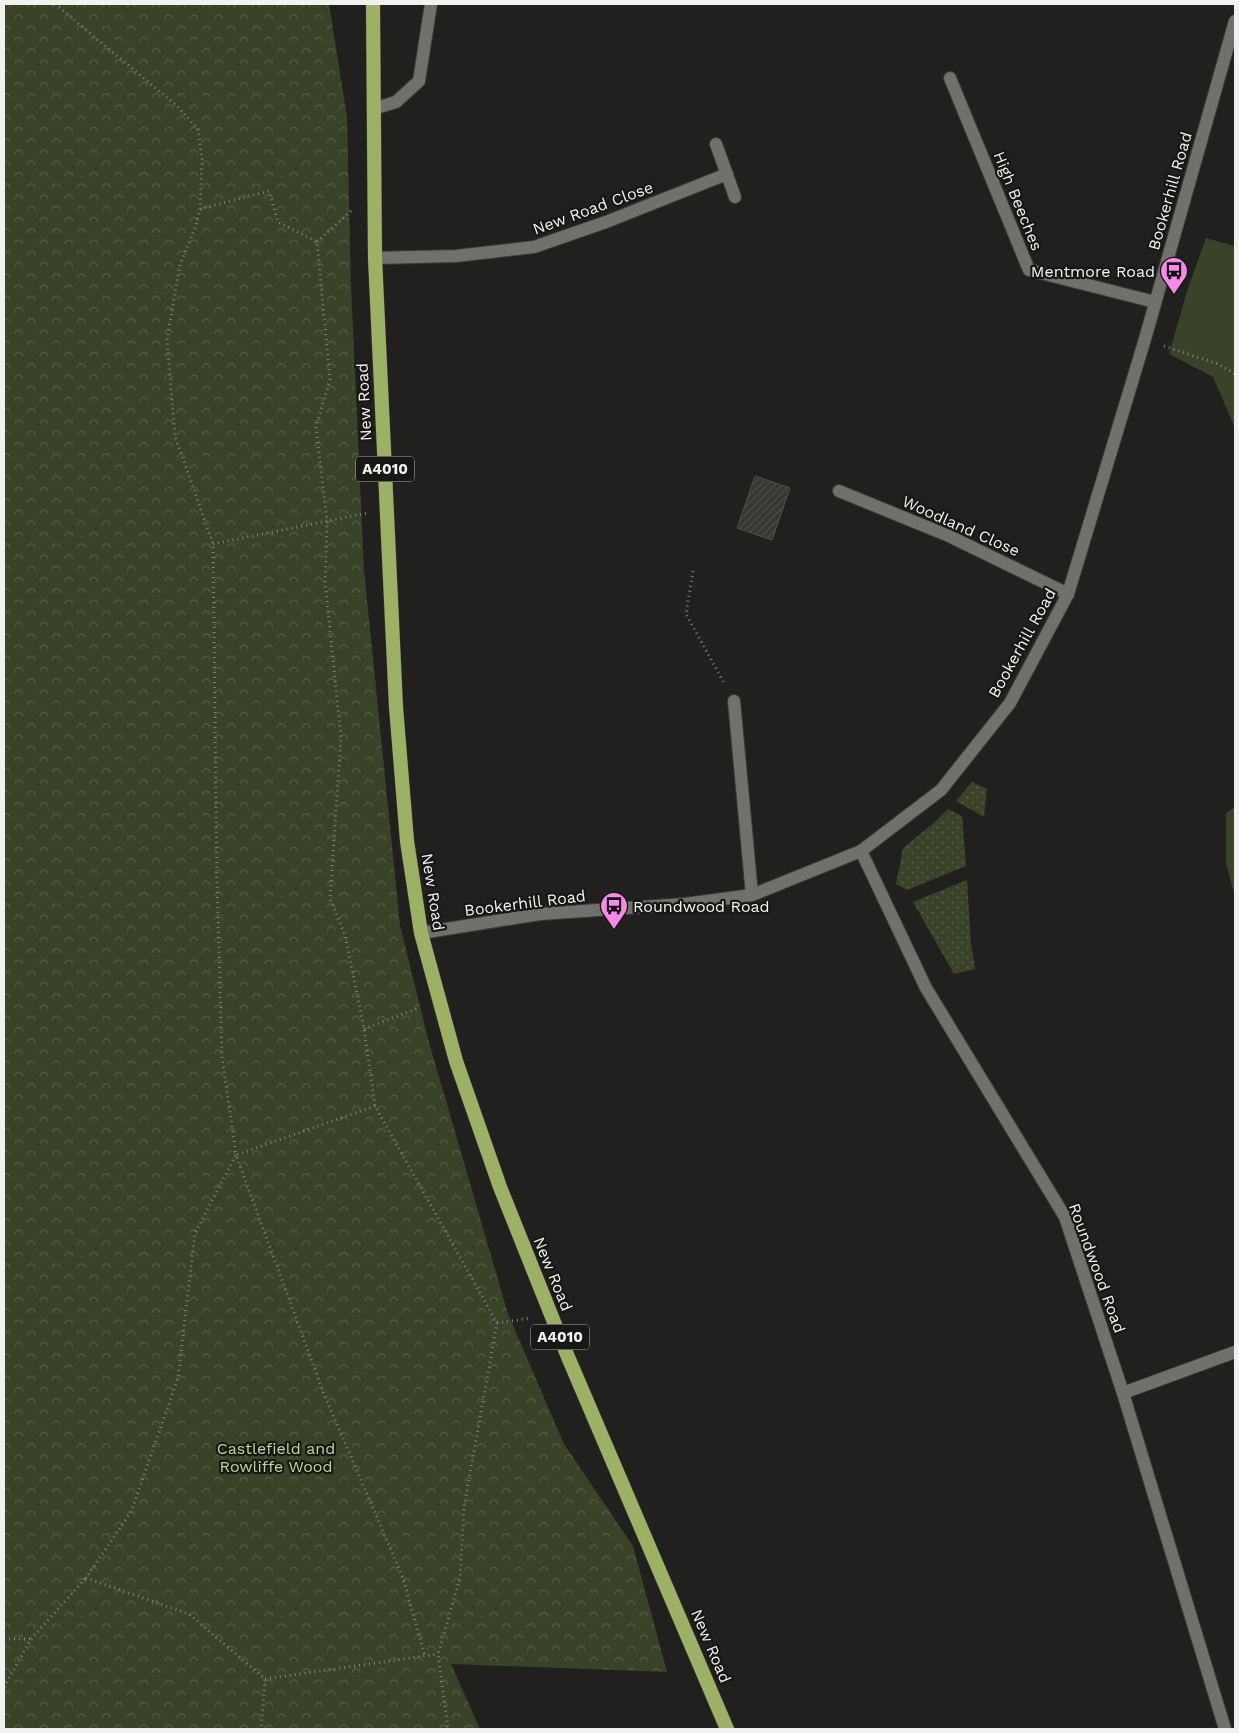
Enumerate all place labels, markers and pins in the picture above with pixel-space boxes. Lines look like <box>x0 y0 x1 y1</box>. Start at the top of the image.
bus stop icon: Mentmore Road <box>1159 256 1189 295</box>
place label: Mentmore Road <box>1031 262 1155 281</box>
bus stop icon: Roundwood Road <box>599 891 629 930</box>
place label: Roundwood Road <box>633 897 770 916</box>

